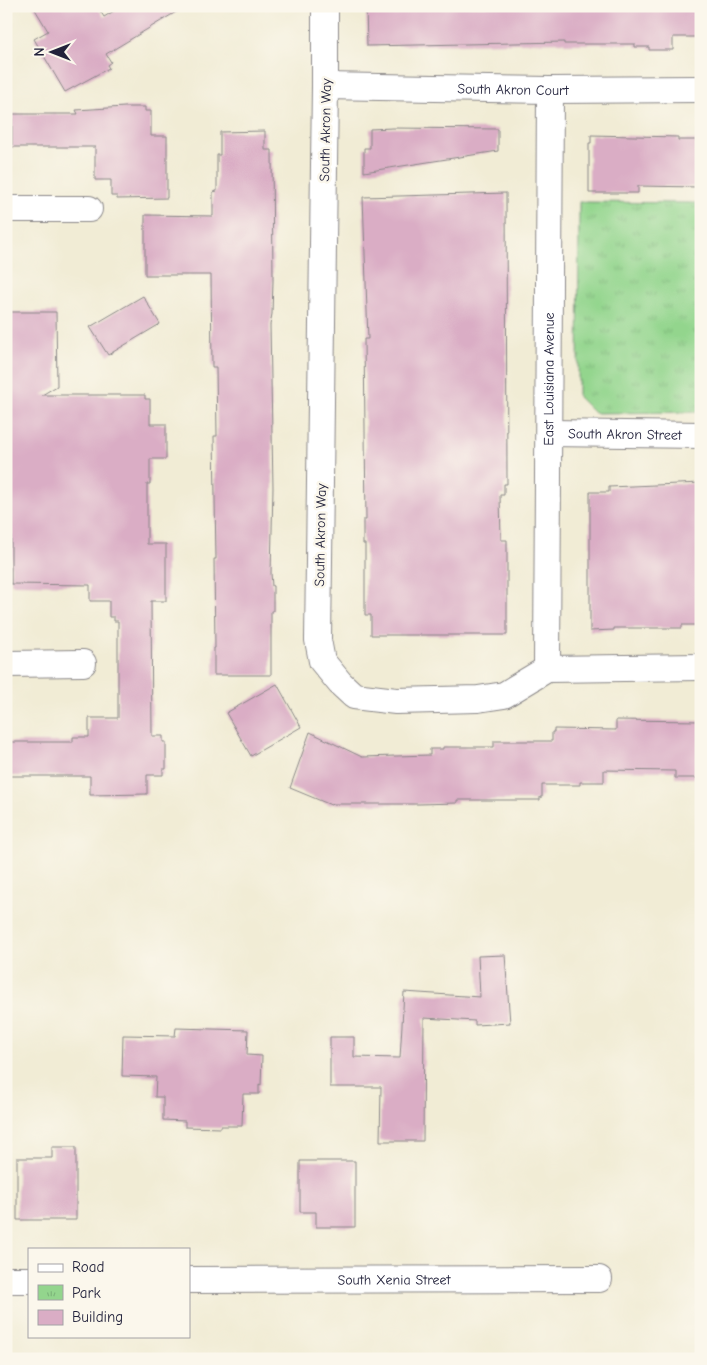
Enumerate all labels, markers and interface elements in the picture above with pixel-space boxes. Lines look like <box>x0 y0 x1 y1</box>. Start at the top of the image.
north arrow <box>28 28 78 78</box>
text: N <box>31 47 48 57</box>
street label: South Akron Way <box>316 78 335 182</box>
street label: South Akron Court <box>457 80 570 99</box>
street label: East Louisiana Avenue <box>540 312 558 446</box>
street label: South Akron Street <box>568 425 683 444</box>
street label: South Akron Way <box>311 483 330 587</box>
legend <box>28 1248 190 1338</box>
text: Road <box>72 1258 104 1276</box>
street label: South Xenia Street <box>337 1271 452 1289</box>
text: Park <box>72 1284 101 1302</box>
text: Building <box>72 1308 123 1326</box>

